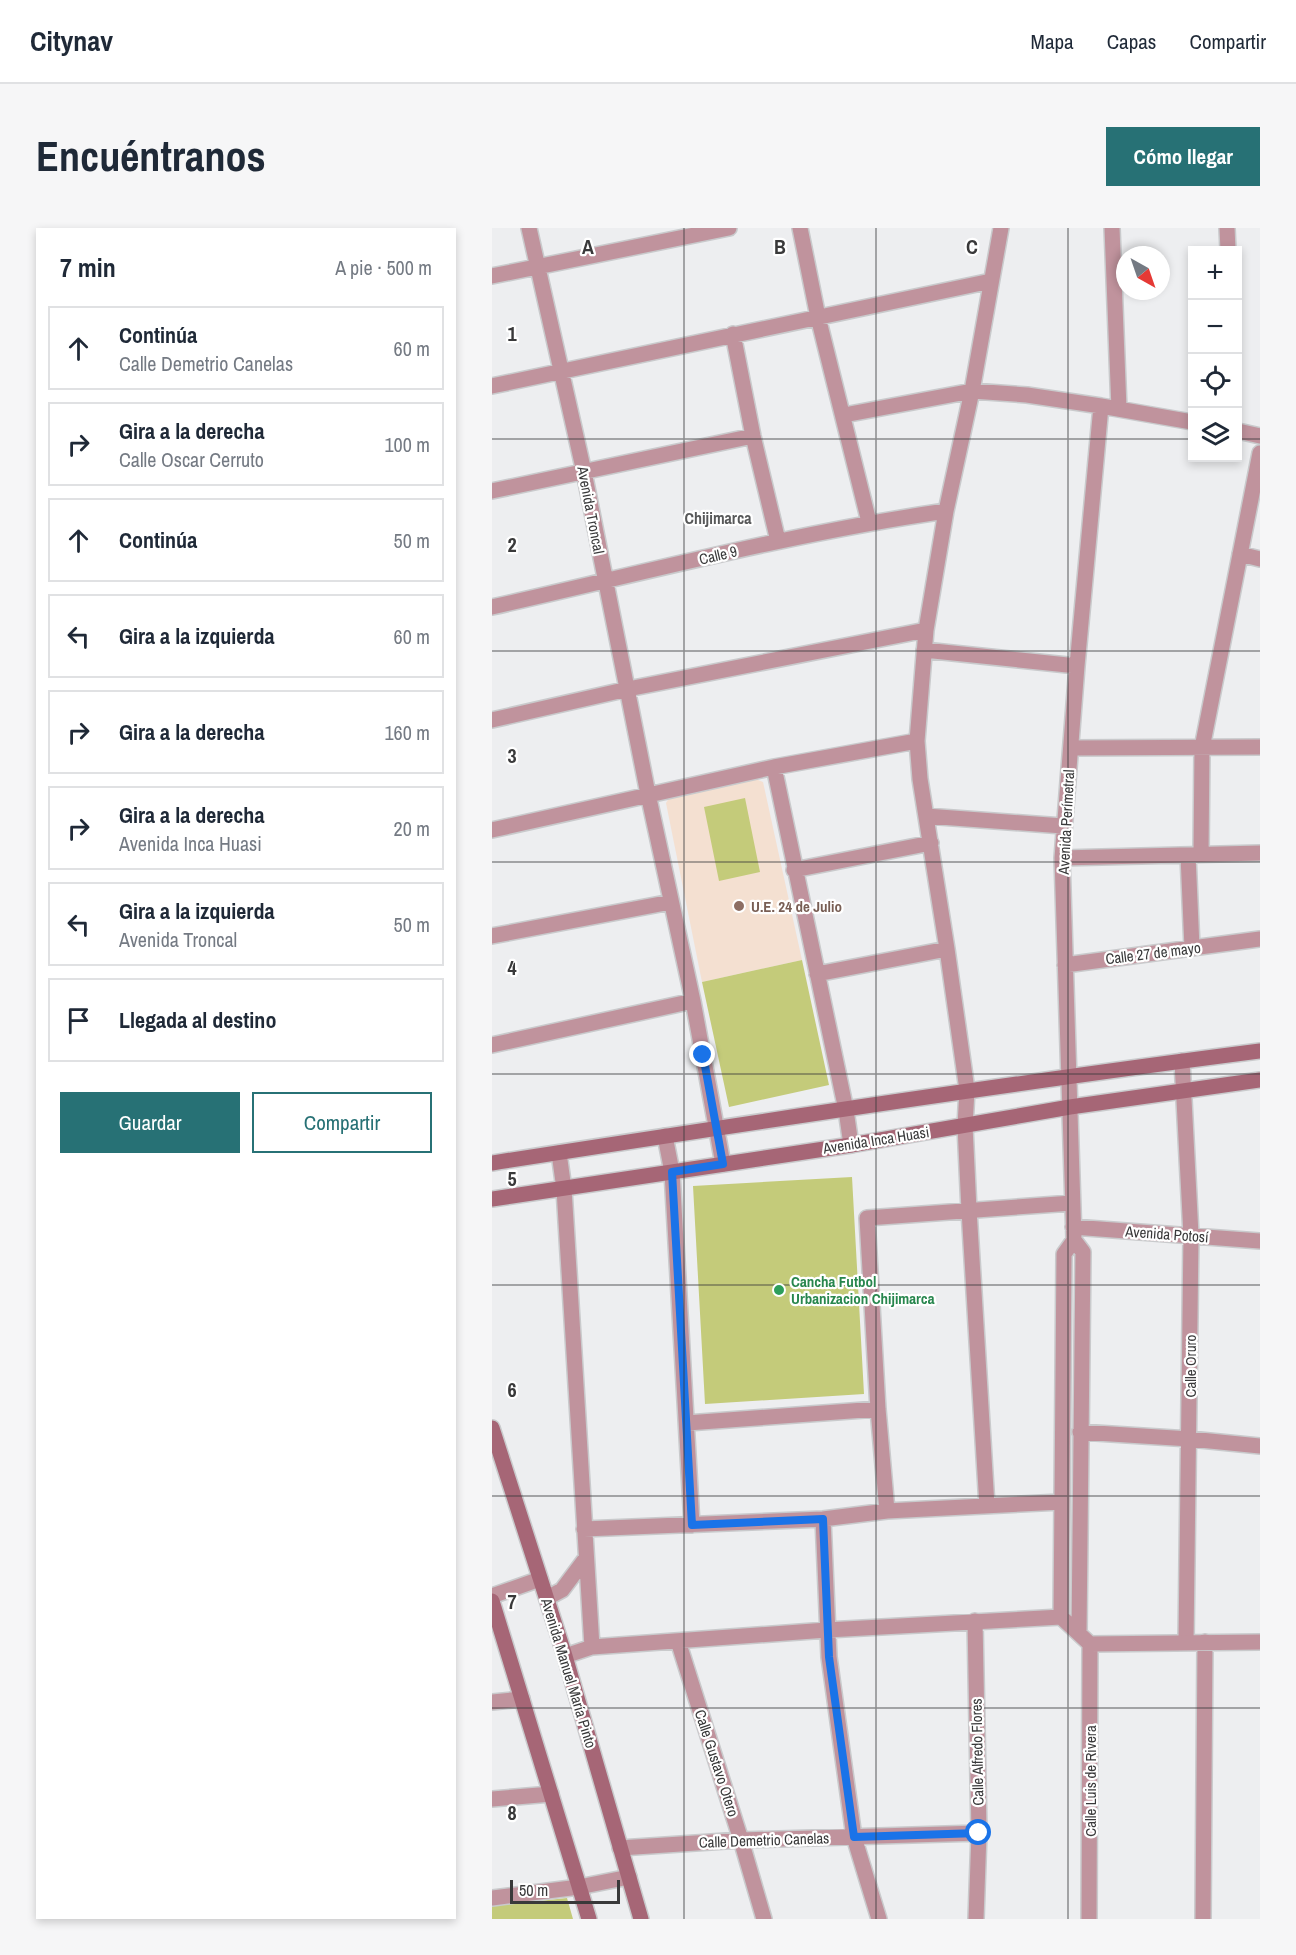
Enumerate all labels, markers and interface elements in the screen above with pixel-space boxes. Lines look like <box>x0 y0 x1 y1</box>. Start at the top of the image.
text: Citynav <box>30 22 113 60</box>
text: Mapa <box>1031 27 1074 56</box>
text: Capas <box>1107 27 1156 56</box>
text: Compartir <box>1189 27 1266 56</box>
button: Cómo llegar <box>1106 127 1260 186</box>
text: Encuéntranos <box>36 128 266 184</box>
text: A <box>582 233 594 260</box>
text: B <box>774 233 786 260</box>
text: C <box>966 233 978 260</box>
north arrow <box>1116 246 1170 300</box>
map controls <box>1188 246 1242 462</box>
button: + <box>1188 246 1242 300</box>
text: 7 min <box>60 250 116 285</box>
text: A pie · 500 m <box>335 254 432 281</box>
button: − <box>1188 300 1242 354</box>
text: Continúa <box>119 320 197 350</box>
text: 1 <box>507 320 517 347</box>
icon: ahead <box>62 332 95 365</box>
text: 60 m <box>394 335 430 362</box>
text: Calle Demetrio Canelas <box>119 350 293 377</box>
button: locate <box>1188 354 1242 408</box>
button: layers <box>1188 408 1242 462</box>
text: Gira a la derecha <box>119 416 264 446</box>
icon: right <box>62 428 95 461</box>
text: 100 m <box>384 431 430 458</box>
text: Calle Oscar Cerruto <box>119 446 264 473</box>
street label: Avenida Troncal <box>572 463 610 556</box>
district label: Chijimarca <box>684 507 752 529</box>
icon: ahead <box>62 524 95 557</box>
text: Continúa <box>119 525 197 555</box>
text: 50 m <box>394 527 430 554</box>
text: 2 <box>507 531 517 558</box>
street label: Calle 9 <box>697 540 739 570</box>
icon: left <box>62 620 95 653</box>
text: Gira a la izquierda <box>119 621 274 651</box>
text: 60 m <box>394 623 430 650</box>
icon: right <box>62 716 95 749</box>
text: Gira a la derecha <box>119 717 264 747</box>
text: 160 m <box>384 719 430 746</box>
text: 3 <box>507 742 517 769</box>
street label: Avenida Perímetral <box>1053 769 1079 876</box>
text: Gira a la derecha <box>119 800 264 830</box>
icon: right <box>62 812 95 845</box>
text: 20 m <box>394 815 430 842</box>
text: Avenida Inca Huasi <box>119 830 262 857</box>
text: Gira a la izquierda <box>119 896 274 926</box>
place label: U.E. 24 de Julio <box>751 896 842 917</box>
marker: U.E. 24 de Julio <box>732 899 746 913</box>
icon: left <box>62 908 95 941</box>
text: 50 m <box>394 911 430 938</box>
text: Avenida Troncal <box>119 926 237 953</box>
street label: Calle 27 de mayo <box>1104 937 1202 969</box>
text: 4 <box>507 954 517 981</box>
icon: arrive <box>62 1004 95 1037</box>
text: Llegada al destino <box>119 1005 276 1035</box>
route end <box>689 1041 715 1067</box>
button: Guardar <box>60 1092 240 1153</box>
button: Compartir <box>252 1092 432 1153</box>
street label: Avenida Inca Huasi <box>820 1121 931 1159</box>
text: 5 <box>507 1165 517 1192</box>
street label: Avenida Potosí <box>1124 1221 1210 1247</box>
place label: Cancha Futbol Urbanizacion Chijimarca <box>791 1271 935 1309</box>
marker: Cancha Futbol Urbanizacion Chijimarca <box>772 1283 786 1297</box>
street label: Calle Oruro <box>1180 1334 1201 1397</box>
text: 6 <box>507 1376 517 1403</box>
text: 7 <box>507 1588 517 1615</box>
street label: Avenida Manuel María Pinto <box>536 1595 602 1751</box>
street label: Calle Alfredo Flores <box>966 1698 988 1806</box>
street label: Calle Gustavo Otero <box>690 1707 744 1819</box>
street label: Calle Luis de Rivera <box>1080 1725 1101 1837</box>
text: 8 <box>507 1799 517 1826</box>
route start <box>965 1819 991 1845</box>
street label: Calle Demetrio Canelas <box>698 1827 830 1853</box>
scale bar <box>510 1877 620 1904</box>
text: 50 m <box>519 1879 548 1901</box>

